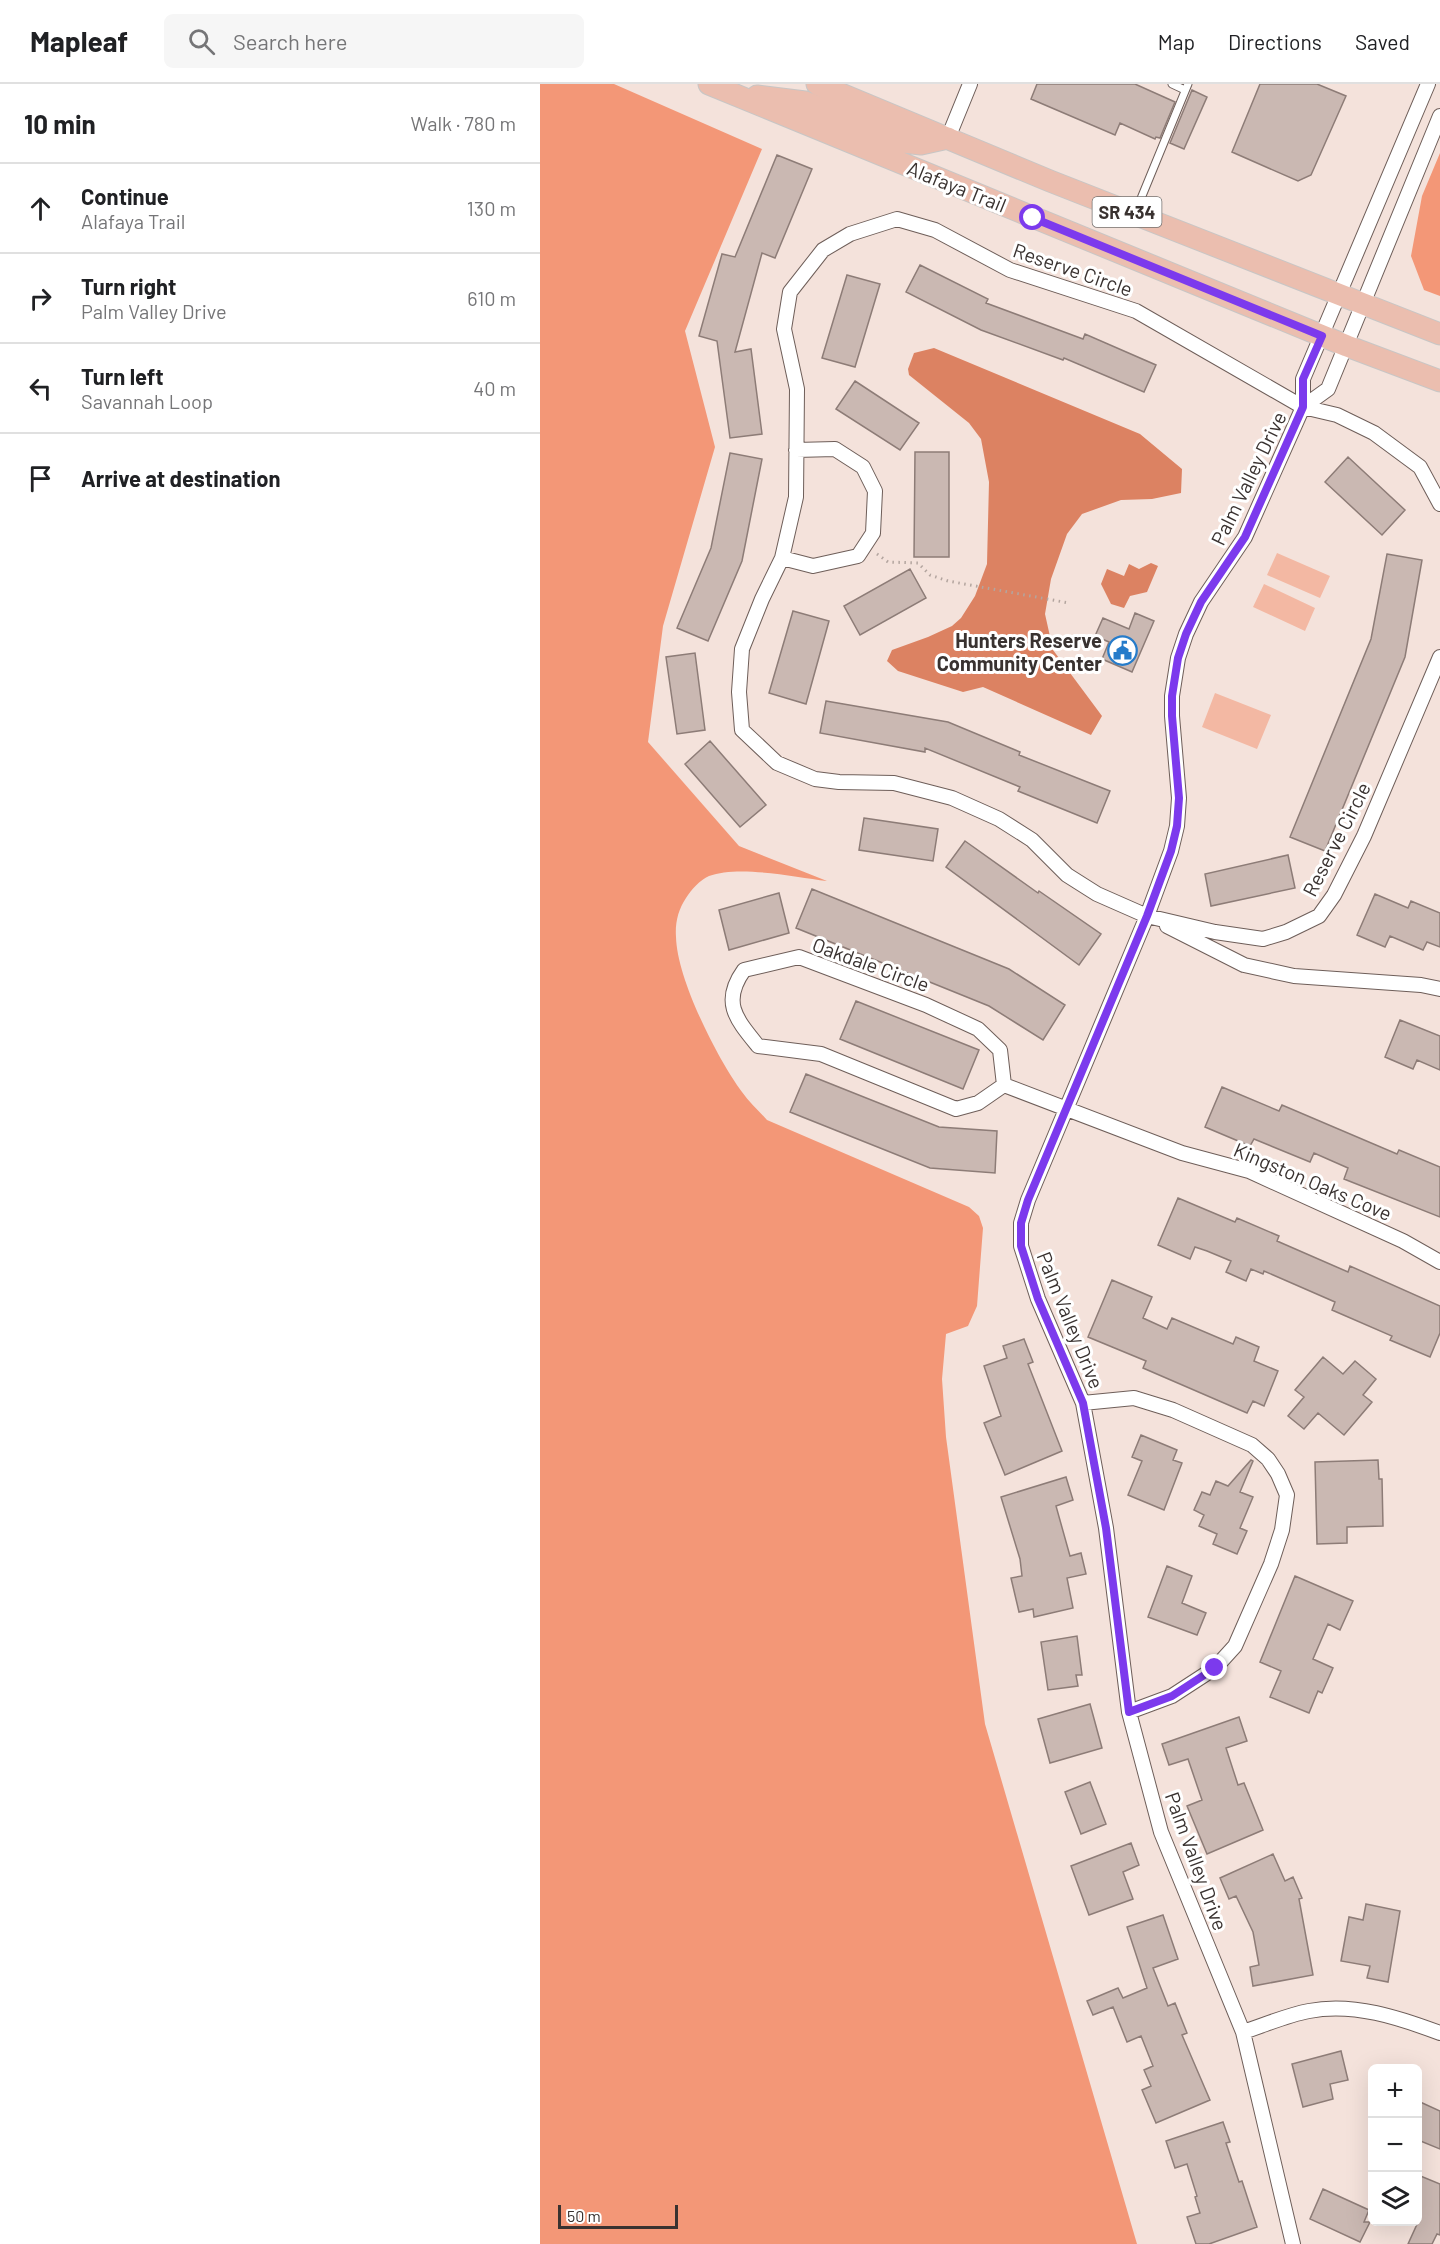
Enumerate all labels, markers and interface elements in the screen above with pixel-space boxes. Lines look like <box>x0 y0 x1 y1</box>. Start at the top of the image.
search box <box>164 14 584 68</box>
text: Mapleaf <box>30 24 128 58</box>
icon: search <box>185 25 218 58</box>
text: Search here <box>233 28 347 54</box>
text: Map <box>1158 29 1195 54</box>
text: Directions <box>1228 29 1322 54</box>
text: Saved <box>1355 29 1410 54</box>
text: 10 min <box>24 108 96 139</box>
text: Walk · 780 m <box>411 111 516 135</box>
street label: Alafaya Trail <box>904 155 1010 217</box>
text: Continue <box>81 183 169 209</box>
icon: ahead <box>24 192 57 225</box>
text: 130 m <box>467 196 516 220</box>
road number: SR 434 <box>1092 197 1162 227</box>
route start <box>1019 204 1045 230</box>
text: Alafaya Trail <box>81 209 185 233</box>
street label: Reserve Circle <box>1010 237 1136 301</box>
text: Turn right <box>81 273 176 299</box>
icon: right <box>24 282 57 315</box>
text: 610 m <box>467 286 516 310</box>
text: Palm Valley Drive <box>81 299 227 323</box>
text: Turn left <box>81 363 164 389</box>
icon: left <box>24 372 57 405</box>
text: 40 m <box>473 376 516 400</box>
text: Savannah Loop <box>81 389 213 413</box>
street label: Palm Valley Drive <box>1205 407 1291 549</box>
icon: arrive <box>24 462 57 495</box>
text: Arrive at destination <box>81 465 280 491</box>
place label: Hunters Reserve Community Center <box>937 628 1102 675</box>
public building icon: Hunters Reserve Community Center <box>1107 635 1139 667</box>
street label: Reserve Circle <box>1297 778 1375 900</box>
street label: Oakdale Circle <box>809 932 933 996</box>
street label: Kingston Oaks Cove <box>1230 1137 1396 1225</box>
street label: Palm Valley Drive <box>1033 1248 1109 1392</box>
route end <box>1201 1654 1227 1680</box>
street label: Palm Valley Drive <box>1161 1789 1233 1933</box>
map controls <box>1368 2064 1422 2226</box>
button: + <box>1368 2064 1422 2118</box>
button: − <box>1368 2118 1422 2172</box>
button: layers <box>1368 2172 1422 2226</box>
scale bar <box>558 2202 678 2230</box>
text: 50 m <box>567 2206 601 2225</box>

